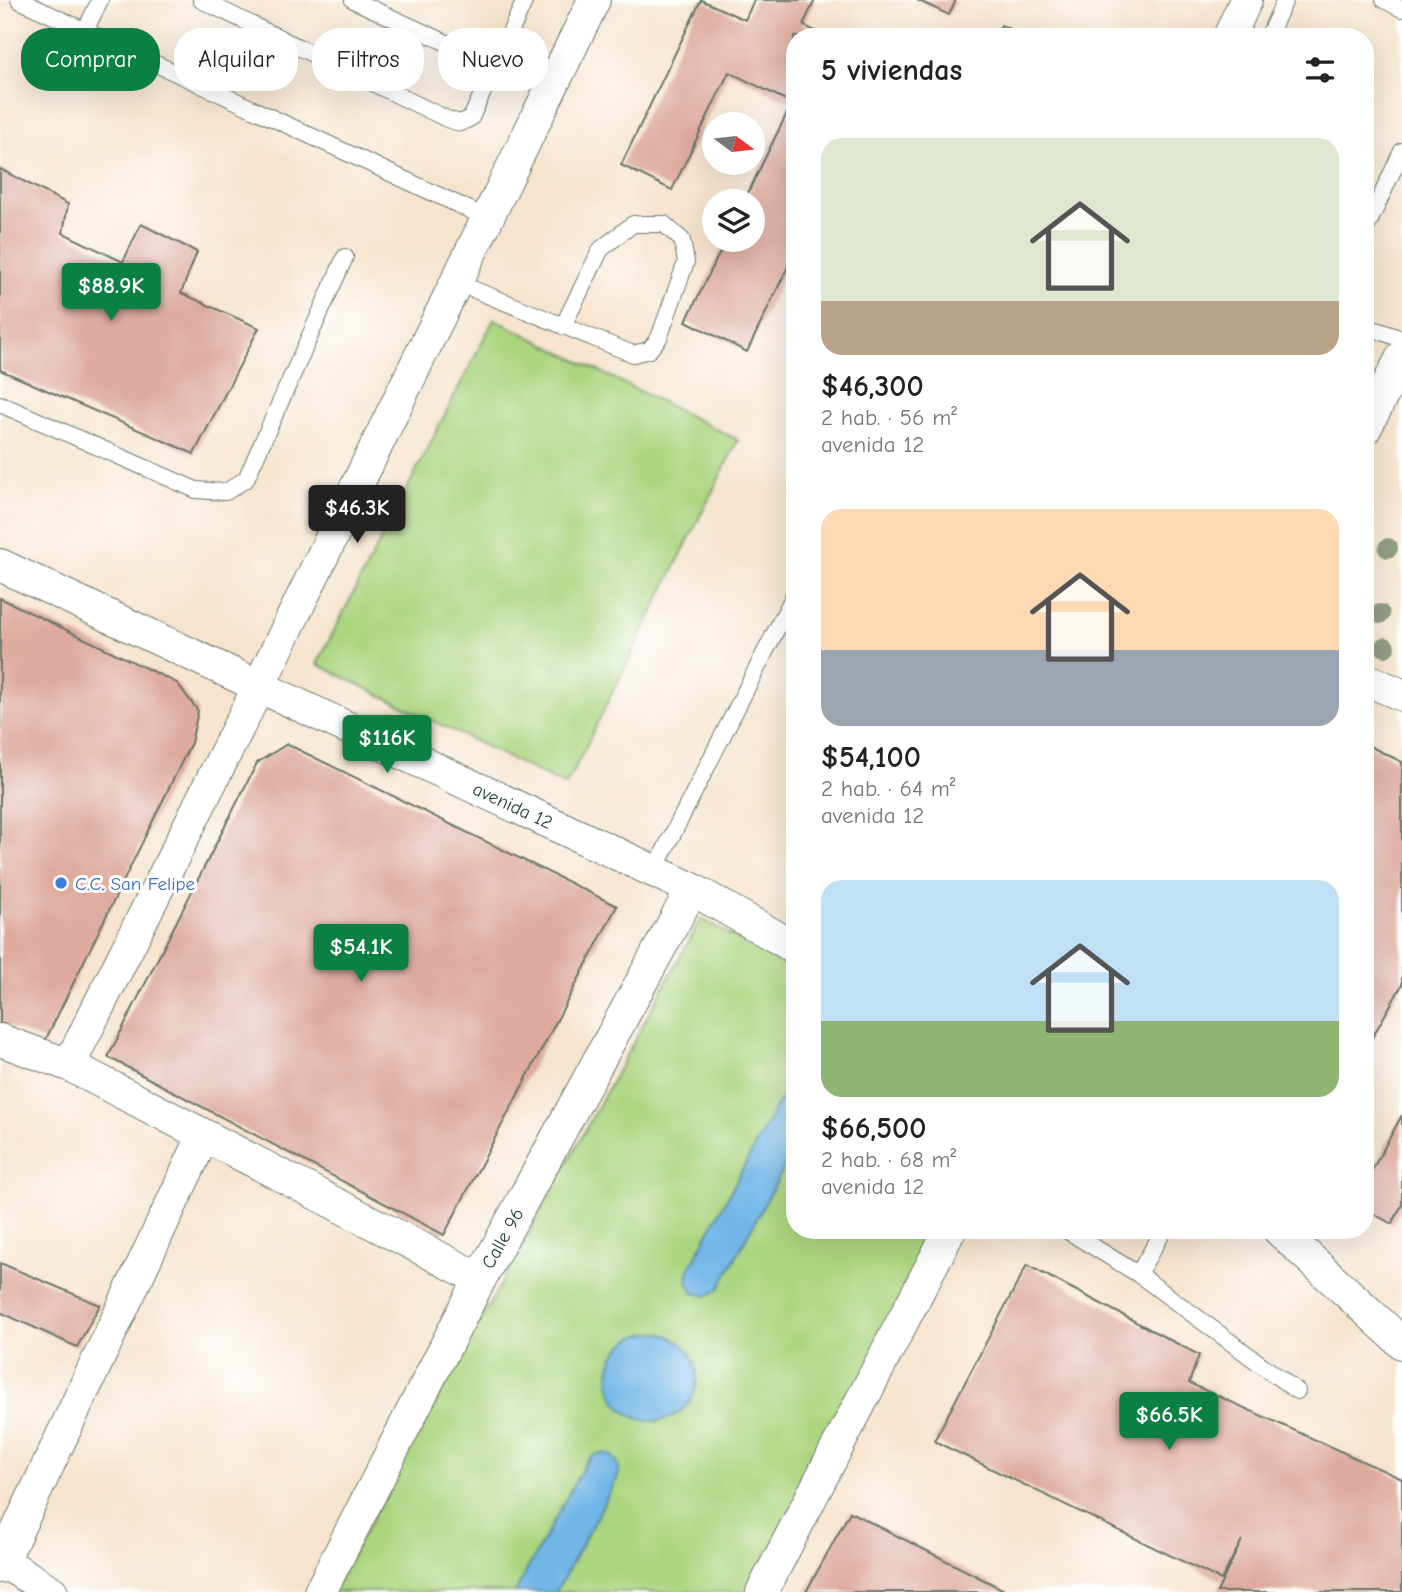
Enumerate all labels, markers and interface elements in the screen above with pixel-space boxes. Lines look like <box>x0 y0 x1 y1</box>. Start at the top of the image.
chip: Comprar <box>21 28 160 91</box>
chip: Alquilar <box>174 28 298 91</box>
chip: Filtros <box>312 28 424 91</box>
chip: Nuevo <box>438 28 548 91</box>
icon: filters <box>1301 51 1339 89</box>
text: 5 viviendas <box>821 53 962 88</box>
north arrow <box>702 112 765 175</box>
map controls <box>702 112 765 252</box>
icon: home <box>1017 183 1143 309</box>
button: layers <box>702 189 765 252</box>
pin: $88.9K <box>54 264 168 323</box>
text: $88.9K <box>78 272 144 299</box>
text: $46,300 <box>821 369 924 404</box>
text: 2 hab. · 56 m² <box>821 404 957 431</box>
text: avenida 12 <box>821 431 924 458</box>
pin: $46.3K <box>300 486 414 545</box>
text: $46.3K <box>324 494 390 521</box>
icon: home <box>1017 554 1143 680</box>
pin: $116K <box>338 716 436 775</box>
text: $116K <box>359 724 415 751</box>
text: $54,100 <box>821 740 921 775</box>
text: 2 hab. · 64 m² <box>821 775 956 802</box>
street label: avenida 12 <box>469 778 556 834</box>
text: avenida 12 <box>821 802 924 829</box>
place label: C.C. San Felipe <box>75 873 195 895</box>
marker: C.C. San Felipe <box>53 875 69 891</box>
pin: $54.1K <box>304 925 418 984</box>
icon: home <box>1017 925 1143 1051</box>
text: $54.1K <box>330 933 393 960</box>
text: $66,500 <box>821 1111 926 1146</box>
text: 2 hab. · 68 m² <box>821 1146 956 1173</box>
text: avenida 12 <box>821 1173 924 1200</box>
street label: Calle 96 <box>477 1204 529 1273</box>
pin: $66.5K <box>1112 1392 1226 1452</box>
text: $66.5K <box>1135 1401 1203 1428</box>

